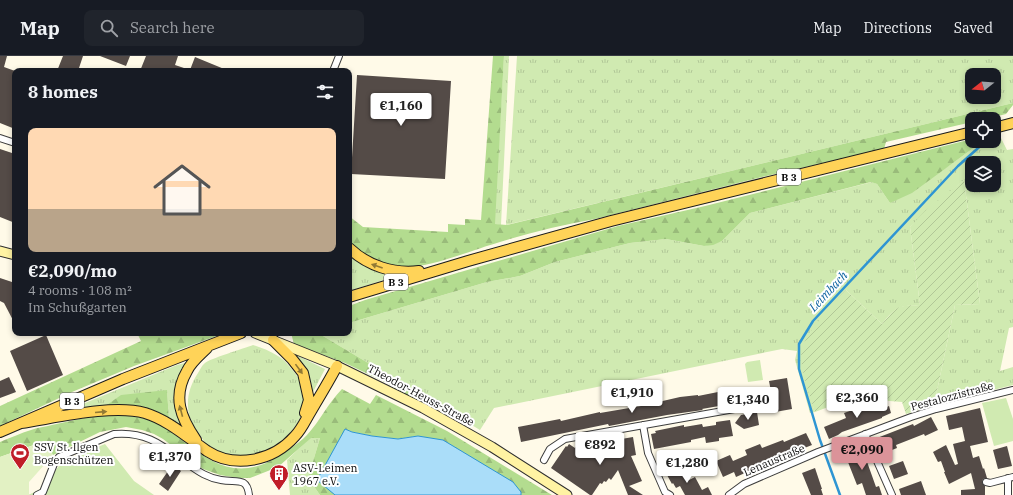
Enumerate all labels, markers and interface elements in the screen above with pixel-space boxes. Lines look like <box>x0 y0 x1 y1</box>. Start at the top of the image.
search box <box>84 10 364 46</box>
text: Map <box>20 16 60 40</box>
icon: search <box>98 17 120 39</box>
text: Search here <box>130 18 214 37</box>
text: Map <box>813 19 842 37</box>
text: Directions <box>864 19 932 37</box>
text: Saved <box>954 19 993 37</box>
north arrow <box>965 68 1001 104</box>
map controls <box>965 68 1001 192</box>
text: 8 homes <box>28 81 98 103</box>
icon: filters <box>314 81 336 103</box>
pin: €1,160 <box>368 93 434 127</box>
text: €1,160 <box>380 97 422 114</box>
button: locate <box>965 112 1001 148</box>
icon: home <box>146 154 218 226</box>
button: layers <box>965 156 1001 192</box>
road number: B 3 <box>777 169 801 185</box>
text: €2,090/mo <box>28 260 117 282</box>
one-way arrow <box>370 263 382 269</box>
water label: Leimbach <box>805 267 851 315</box>
road number: B 3 <box>384 274 408 290</box>
text: 4 rooms · 108 m² <box>28 282 132 299</box>
text: Im Schußgarten <box>28 299 127 316</box>
street label: Theodor-Heuss-Straße <box>365 361 477 429</box>
one-way arrow <box>295 364 303 374</box>
street label: Pestalozzistraße <box>909 378 995 414</box>
pin: €1,910 <box>599 380 665 414</box>
text: €1,910 <box>611 384 653 401</box>
pin: €2,360 <box>824 385 890 419</box>
pin: €1,340 <box>715 387 781 421</box>
text: €2,360 <box>836 389 878 406</box>
text: €1,340 <box>727 391 769 408</box>
road number: B 3 <box>60 393 84 409</box>
one-way arrow <box>178 405 184 417</box>
one-way arrow <box>95 408 107 415</box>
pin: €892 <box>576 432 624 466</box>
text: €892 <box>584 436 616 453</box>
pin: €2,090 <box>829 437 895 471</box>
place label: SSV St. Ilgen Bogenschützen <box>34 440 113 467</box>
street label: Lenaustraße <box>741 441 807 479</box>
text: €2,090 <box>841 441 883 458</box>
sports icon: SSV St. Ilgen Bogenschützen <box>9 442 31 470</box>
pin: €1,370 <box>137 444 203 478</box>
text: €1,370 <box>149 448 191 465</box>
pin: €1,280 <box>654 450 720 484</box>
text: €1,280 <box>666 454 708 471</box>
place label: ASV-Leimen 1967 e.V. <box>293 461 358 488</box>
building icon: ASV-Leimen 1967 e.V. <box>268 463 290 491</box>

